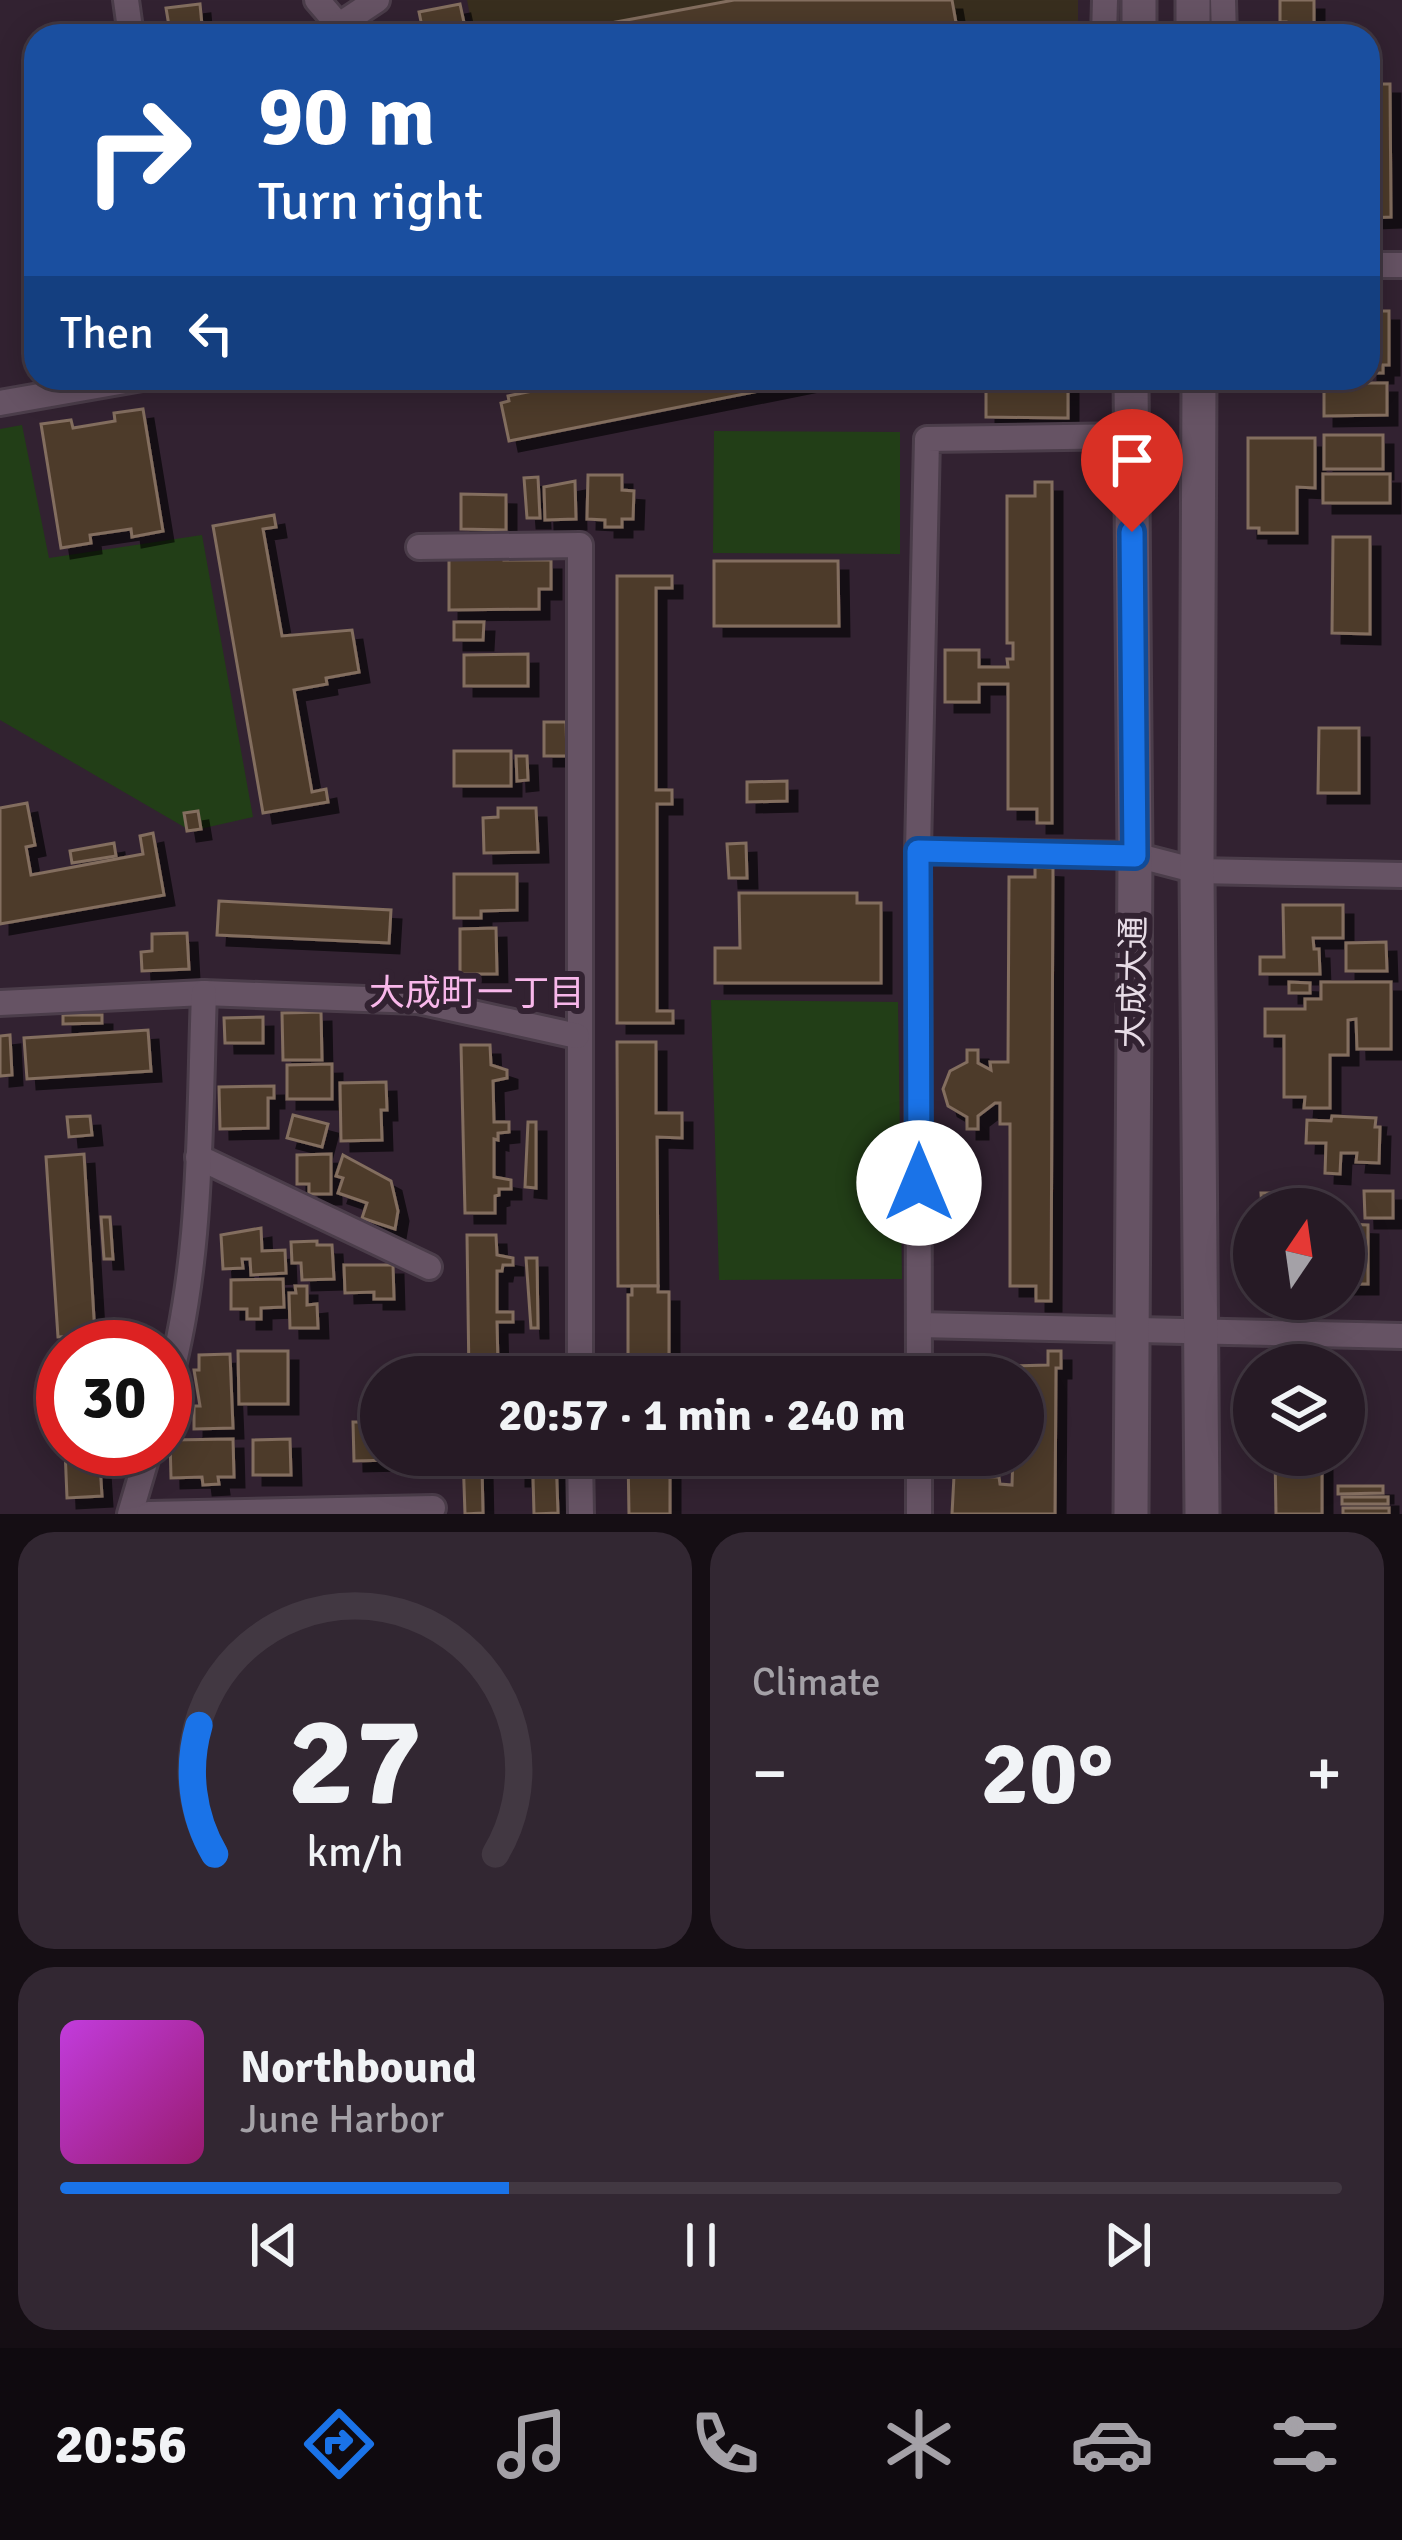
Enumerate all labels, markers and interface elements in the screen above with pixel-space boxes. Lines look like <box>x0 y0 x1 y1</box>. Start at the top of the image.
text: 90 m <box>258 65 435 169</box>
icon: right <box>60 72 216 228</box>
text: Turn right <box>258 168 483 235</box>
icon: left <box>178 300 244 366</box>
text: Then <box>60 306 154 361</box>
pin <box>1081 409 1183 532</box>
icon: arrive <box>1099 427 1165 493</box>
street label: 大成大通 <box>1111 916 1155 1048</box>
district label: 大成町一丁目 <box>369 971 585 1016</box>
position arrow <box>856 1120 982 1246</box>
north arrow <box>1233 1188 1365 1320</box>
map controls <box>1233 1188 1365 1476</box>
speed limit sign: 30 <box>36 1320 192 1476</box>
button: layers <box>1233 1344 1365 1476</box>
text: 20:57 · 1 min · 240 m <box>498 1388 906 1443</box>
text: Climate <box>752 1658 881 1706</box>
text: 27 <box>288 1686 422 1839</box>
text: 20° <box>980 1718 1114 1829</box>
text: − <box>752 1733 788 1814</box>
text: + <box>1306 1733 1342 1814</box>
text: km/h <box>306 1825 404 1878</box>
text: Northbound <box>240 2040 477 2095</box>
text: June Harbor <box>240 2095 444 2143</box>
icon: previous <box>241 2212 307 2278</box>
icon: pause <box>668 2212 734 2278</box>
icon: next <box>1095 2212 1161 2278</box>
icon: directions <box>297 2402 381 2486</box>
icon: music <box>490 2402 574 2486</box>
icon: phone <box>683 2402 767 2486</box>
icon: climate <box>877 2402 961 2486</box>
icon: car <box>1070 2402 1154 2486</box>
icon: filters <box>1263 2402 1347 2486</box>
text: 20:56 <box>55 2411 187 2478</box>

